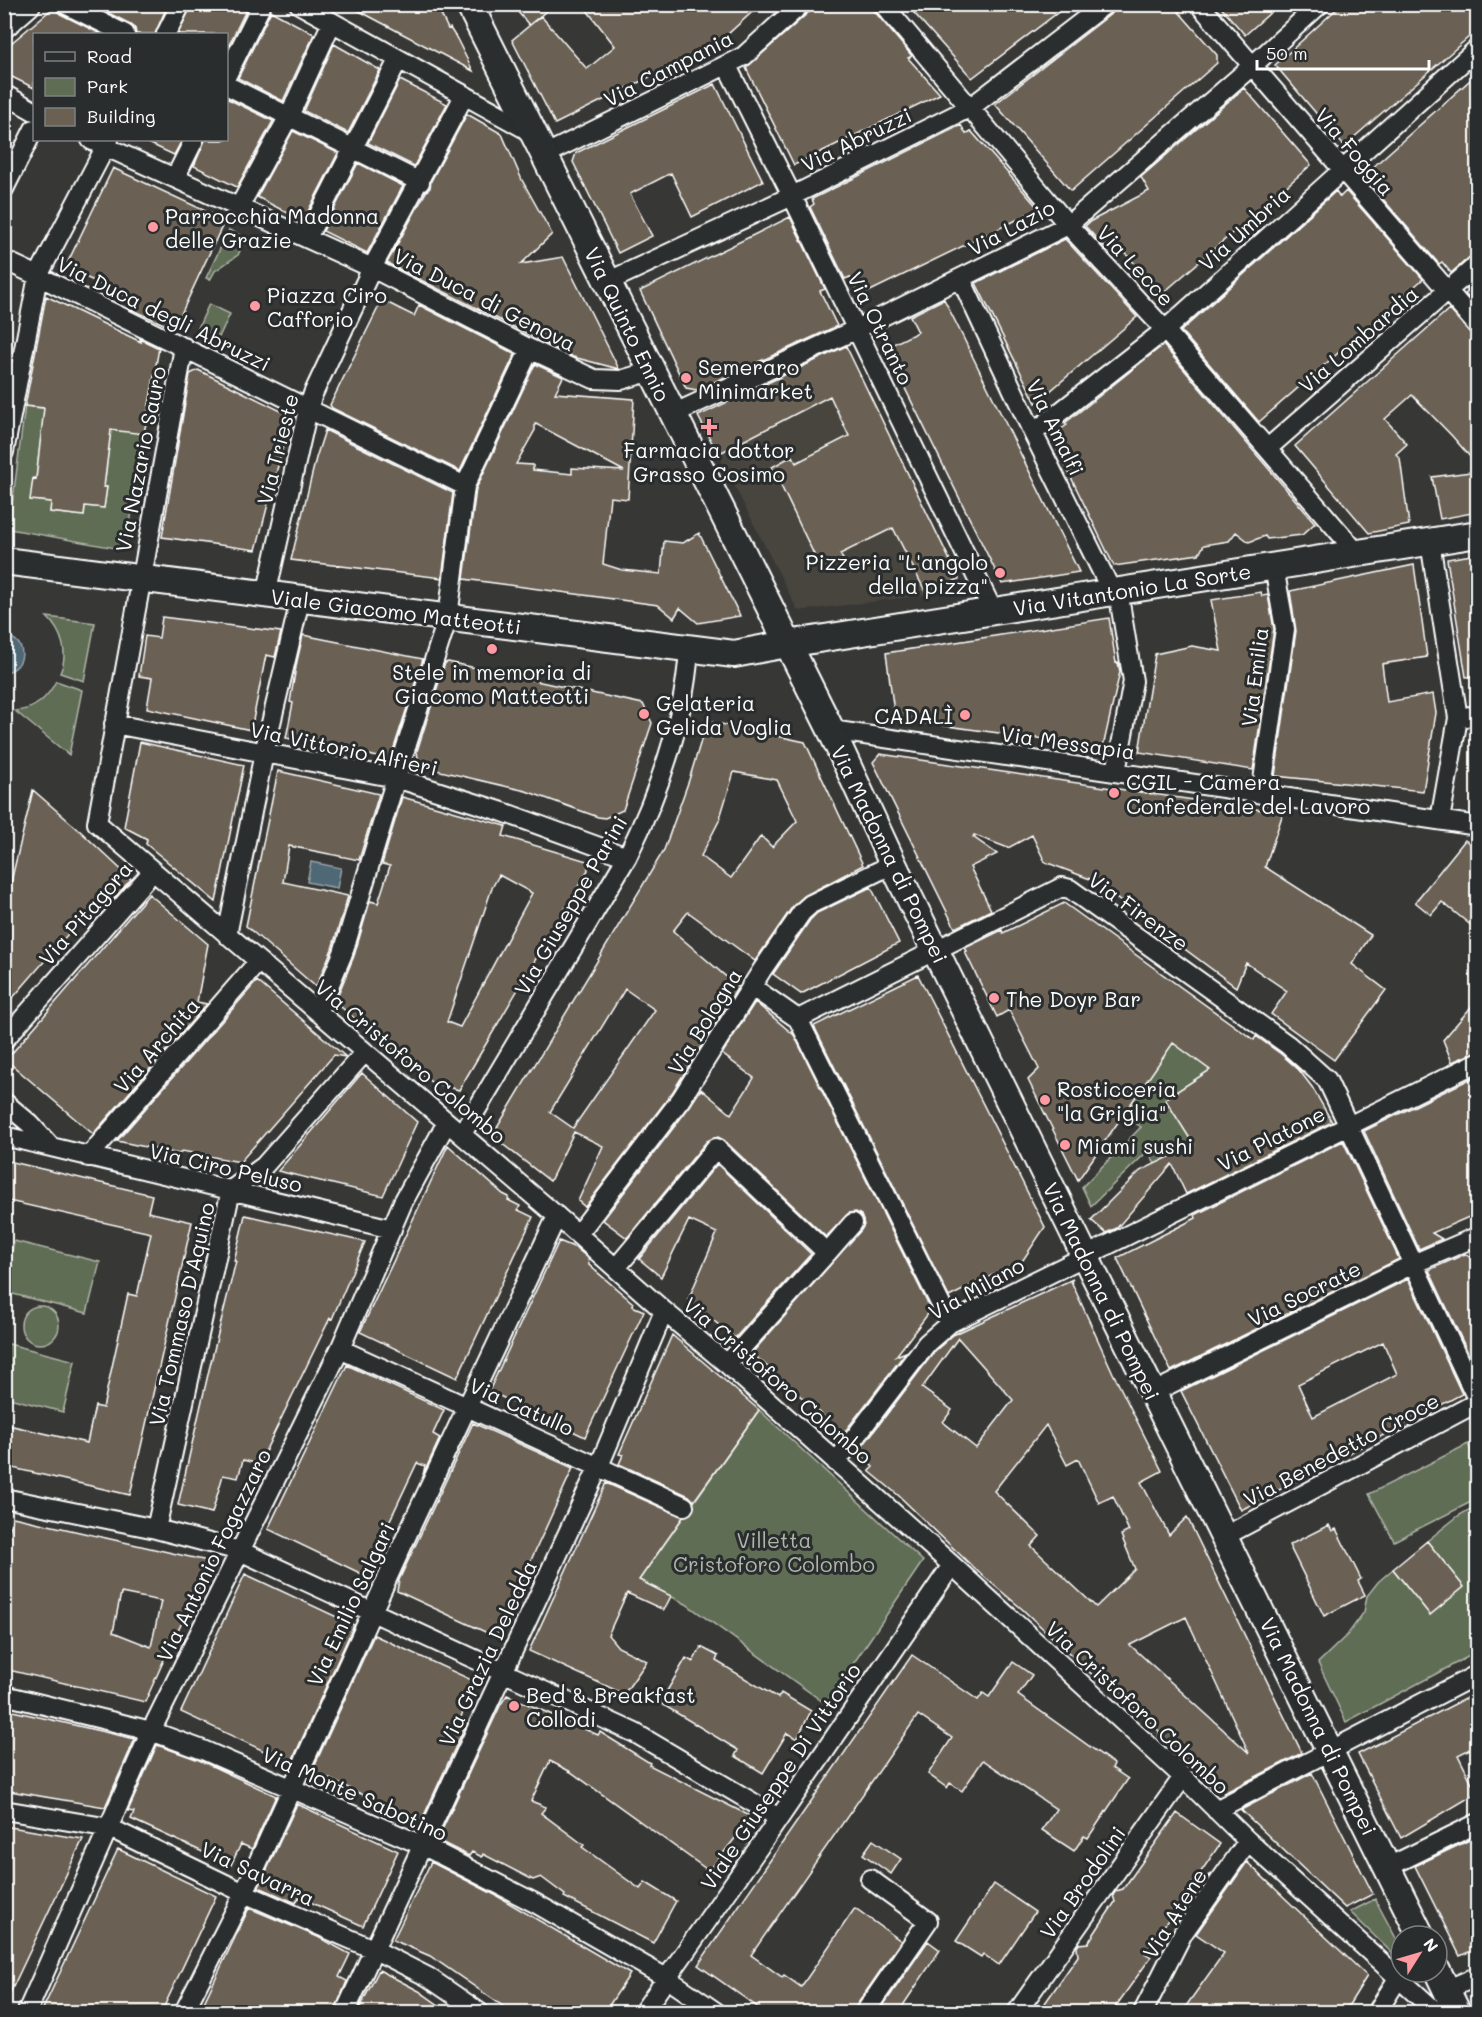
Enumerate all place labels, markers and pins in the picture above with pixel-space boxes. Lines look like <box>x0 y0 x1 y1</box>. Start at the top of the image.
place label: Parrocchia Madonna delle Grazie <box>165 202 379 253</box>
marker: Parrocchia Madonna delle Grazie <box>146 220 160 234</box>
place label: Piazza Ciro Cafforio <box>267 281 387 332</box>
marker: Piazza Ciro Cafforio <box>248 299 262 313</box>
place label: Semeraro Minimarket <box>698 353 813 404</box>
marker: Semeraro Minimarket <box>679 371 693 385</box>
marker: Farmacia dottor Grasso Cosimo <box>702 420 716 434</box>
place label: Farmacia dottor Grasso Cosimo <box>623 436 795 487</box>
place label: Pizzeria "L'angolo della pizza" <box>805 548 988 599</box>
marker: Pizzeria "L'angolo della pizza" <box>993 566 1007 580</box>
marker: Stele in memoria di Giacomo Matteotti <box>485 642 499 656</box>
place label: Stele in memoria di Giacomo Matteotti <box>392 658 592 709</box>
place label: Gelateria Gelida Voglia <box>656 689 792 740</box>
place label: CADALÌ <box>874 702 953 729</box>
marker: Gelateria Gelida Voglia <box>637 707 651 721</box>
marker: CADALÌ <box>958 708 972 722</box>
place label: CGIL - Camera Confederale del Lavoro <box>1126 768 1370 819</box>
marker: CGIL - Camera Confederale del Lavoro <box>1107 786 1121 800</box>
place label: The Doyr Bar <box>1006 985 1141 1012</box>
marker: The Doyr Bar <box>987 991 1001 1005</box>
place label: Rosticceria "la Griglia" <box>1057 1075 1177 1126</box>
marker: Rosticceria "la Griglia" <box>1038 1093 1052 1107</box>
place label: Miami sushi <box>1077 1132 1193 1159</box>
marker: Miami sushi <box>1058 1138 1072 1152</box>
place label: Bed & Breakfast Collodi <box>526 1681 695 1732</box>
marker: Bed & Breakfast Collodi <box>507 1699 521 1713</box>

